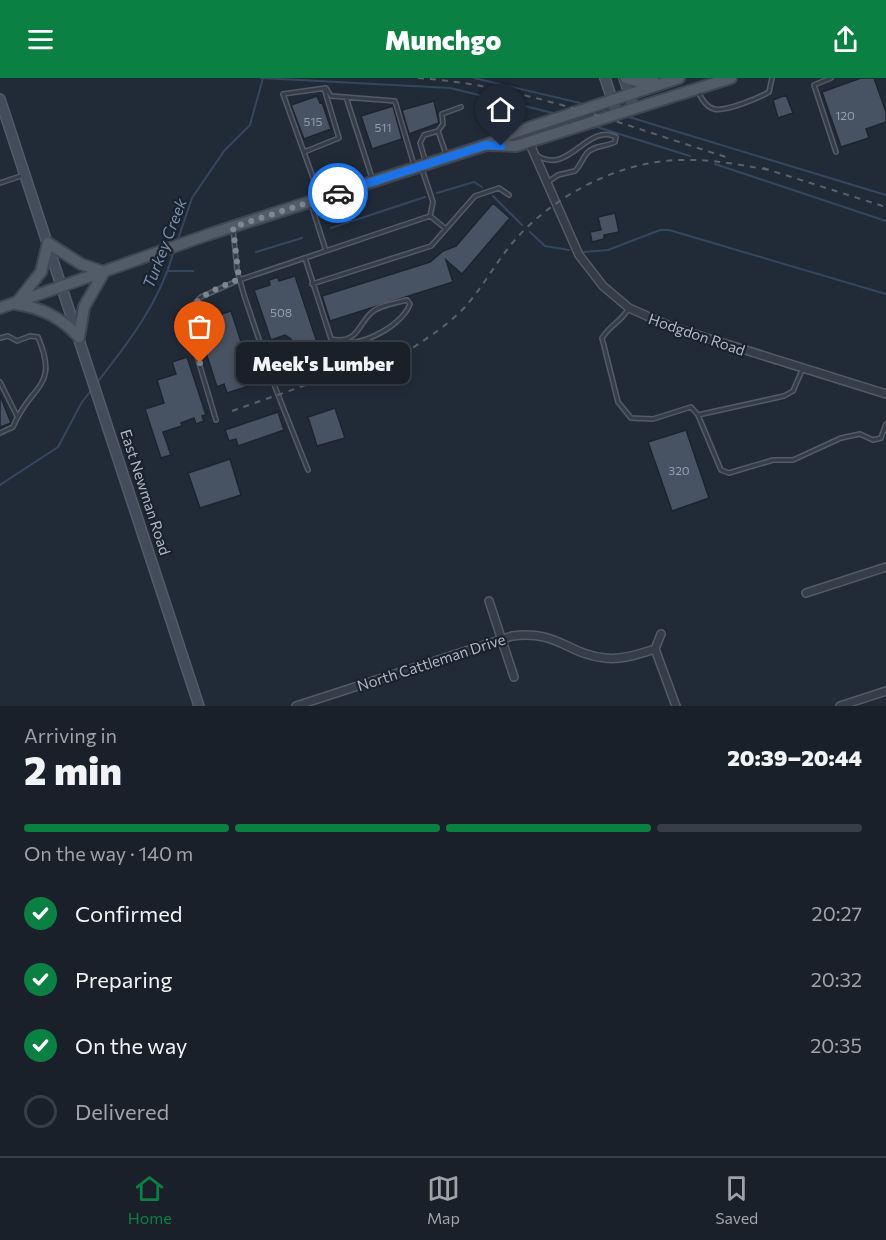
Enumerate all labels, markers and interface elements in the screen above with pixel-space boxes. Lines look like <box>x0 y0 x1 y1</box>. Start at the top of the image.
icon: menu <box>24 23 57 56</box>
text: Munchgo <box>385 23 501 56</box>
icon: share <box>829 23 862 56</box>
pin <box>475 84 526 146</box>
icon: home <box>484 93 517 126</box>
house number: 120 <box>835 108 855 122</box>
house number: 515 <box>304 114 323 128</box>
house number: 511 <box>374 120 392 134</box>
courier <box>308 163 368 223</box>
icon: car <box>322 177 355 210</box>
water label: Turkey Creek <box>138 195 190 291</box>
pin <box>174 301 225 363</box>
house number: 508 <box>270 305 292 319</box>
street label: Hodgdon Road <box>646 309 748 359</box>
icon: bag <box>183 310 216 343</box>
callout: Meek's Lumber <box>236 342 410 384</box>
text: Meek's Lumber <box>252 351 394 375</box>
street label: East Newman Road <box>117 427 175 557</box>
house number: 320 <box>668 463 690 477</box>
street label: North Cattleman Drive <box>355 630 507 694</box>
text: Arriving in <box>24 723 117 747</box>
text: 20:39–20:44 <box>727 744 862 771</box>
text: 2 min <box>24 745 122 793</box>
text: On the way · 140 m <box>24 841 193 865</box>
icon: check <box>24 897 57 930</box>
text: Confirmed <box>75 900 182 927</box>
text: 20:27 <box>812 901 862 925</box>
icon: check <box>24 963 57 996</box>
text: Preparing <box>75 966 172 993</box>
text: 20:32 <box>811 967 862 991</box>
icon: check <box>24 1029 57 1062</box>
text: On the way <box>75 1032 187 1059</box>
text: 20:35 <box>810 1033 862 1057</box>
text: Delivered <box>75 1098 169 1125</box>
tab: Home <box>128 1172 172 1227</box>
tab: Map <box>427 1172 460 1227</box>
tab: Saved <box>715 1172 758 1227</box>

